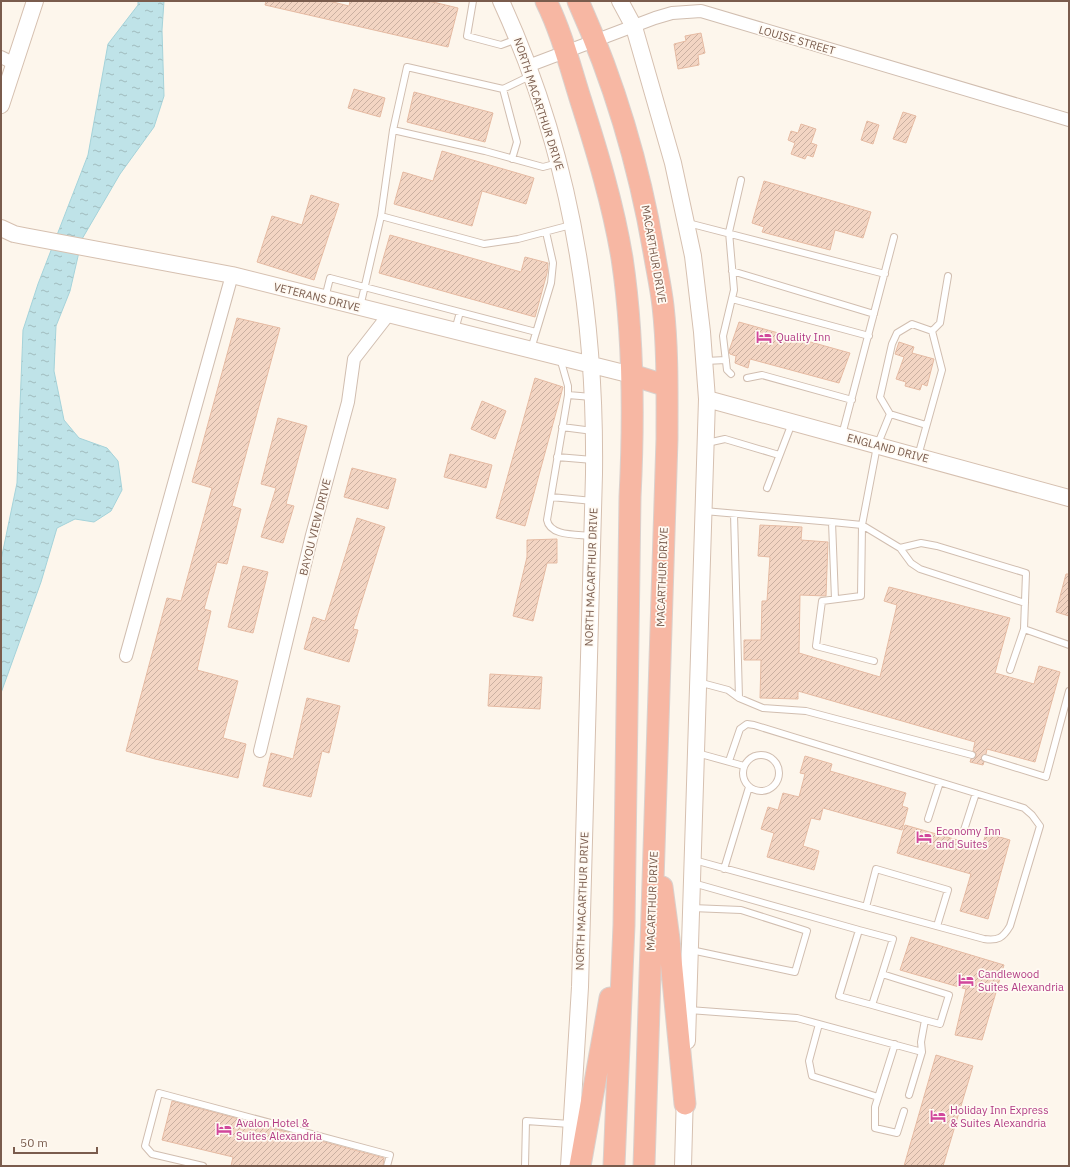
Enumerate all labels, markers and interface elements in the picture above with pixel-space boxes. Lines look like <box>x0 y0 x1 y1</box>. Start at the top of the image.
street label: LOUISE STREET <box>757 22 838 58</box>
street label: NORTH MACARTHUR DRIVE <box>511 36 567 172</box>
street label: MACARTHUR DRIVE <box>638 204 670 304</box>
street label: VETERANS DRIVE <box>272 279 362 315</box>
hotel icon: Quality Inn <box>755 328 773 346</box>
place label: Quality Inn <box>776 330 831 344</box>
street label: ENGLAND DRIVE <box>845 430 931 466</box>
street label: BAYOU VIEW DRIVE <box>296 477 334 577</box>
street label: NORTH MACARTHUR DRIVE <box>582 508 600 646</box>
street label: MACARTHUR DRIVE <box>653 527 671 627</box>
place label: Economy Inn and Suites <box>936 824 1001 851</box>
hotel icon: Economy Inn and Suites <box>915 828 933 846</box>
street label: NORTH MACARTHUR DRIVE <box>573 832 591 970</box>
street label: MACARTHUR DRIVE <box>643 851 661 951</box>
place label: Candlewood Suites Alexandria <box>978 967 1064 994</box>
hotel icon: Candlewood Suites Alexandria <box>957 971 975 989</box>
place label: Holiday Inn Express & Suites Alexandria <box>950 1103 1049 1130</box>
hotel icon: Holiday Inn Express & Suites Alexandria <box>929 1107 947 1125</box>
place label: Avalon Hotel & Suites Alexandria <box>236 1116 322 1143</box>
hotel icon: Avalon Hotel & Suites Alexandria <box>215 1120 233 1138</box>
scale bar <box>14 1129 97 1155</box>
text: 50 m <box>20 1135 48 1150</box>

